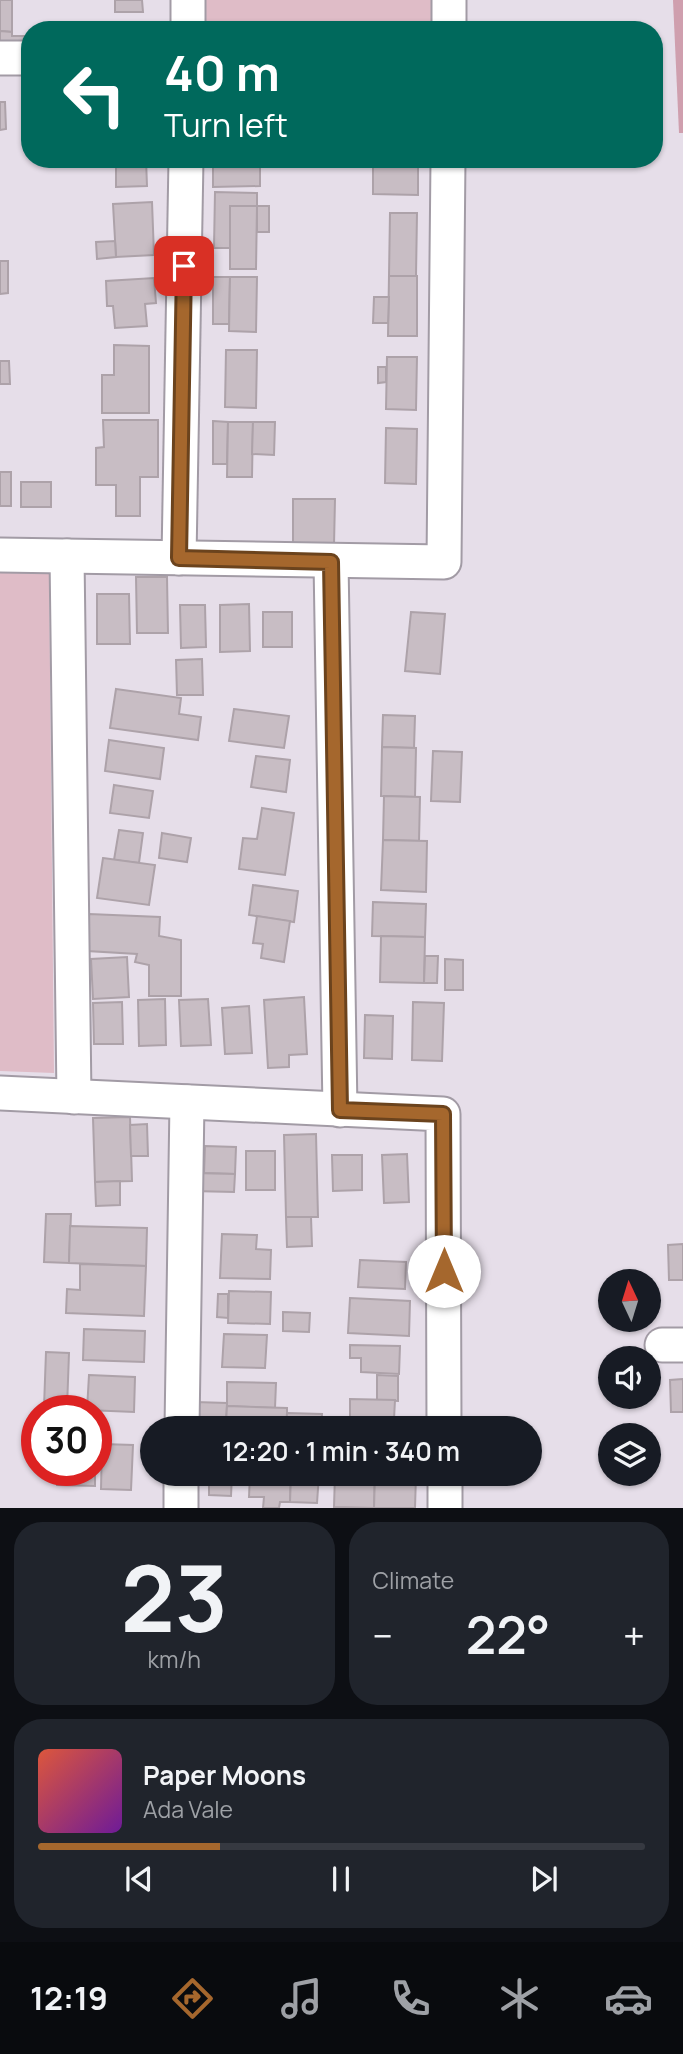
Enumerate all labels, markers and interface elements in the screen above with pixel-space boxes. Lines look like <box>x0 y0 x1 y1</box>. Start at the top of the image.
text: 40 m <box>164 39 280 106</box>
icon: left <box>49 49 140 140</box>
text: Turn left <box>164 103 288 147</box>
pin <box>154 236 214 296</box>
icon: arrive <box>165 247 203 285</box>
position arrow <box>407 1234 481 1308</box>
north arrow <box>598 1269 662 1332</box>
map controls <box>598 1269 661 1486</box>
button: sound <box>598 1346 661 1409</box>
speed limit sign: 30 <box>21 1395 112 1486</box>
button: layers <box>598 1423 661 1486</box>
text: 12:20 · 1 min · 340 m <box>222 1433 460 1469</box>
text: 23 <box>121 1535 228 1659</box>
text: Climate <box>373 1564 454 1596</box>
text: 22° <box>466 1599 550 1670</box>
text: − <box>373 1609 393 1661</box>
text: + <box>623 1609 645 1661</box>
text: km/h <box>148 1643 201 1675</box>
text: Paper Moons <box>143 1757 306 1793</box>
text: Ada Vale <box>143 1793 233 1825</box>
icon: previous <box>120 1860 158 1898</box>
icon: pause <box>322 1860 360 1898</box>
icon: next <box>525 1860 563 1898</box>
icon: directions <box>168 1974 217 2023</box>
icon: music <box>277 1974 326 2023</box>
icon: phone <box>386 1974 435 2023</box>
icon: climate <box>495 1974 544 2023</box>
icon: car <box>604 1974 653 2023</box>
text: 12:19 <box>30 1976 108 2020</box>

